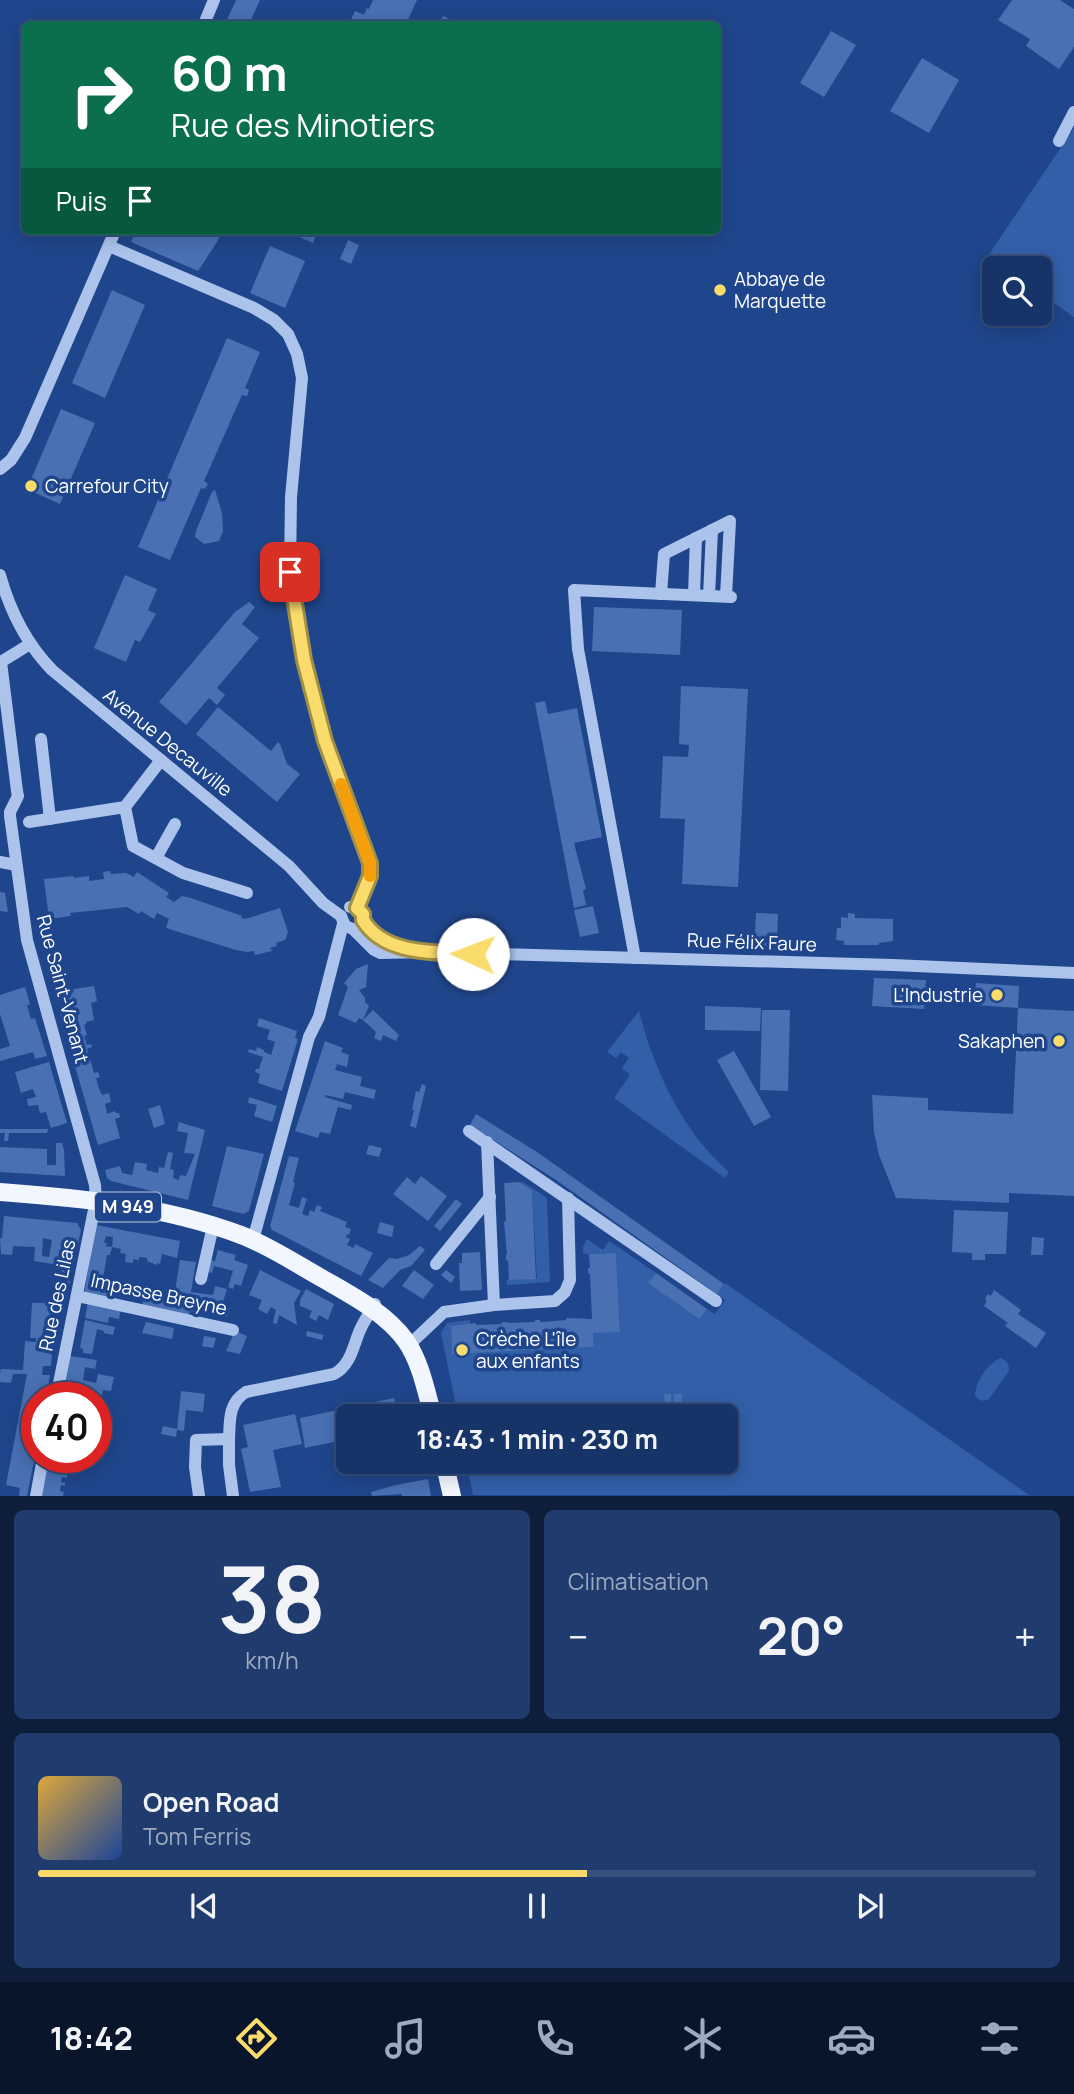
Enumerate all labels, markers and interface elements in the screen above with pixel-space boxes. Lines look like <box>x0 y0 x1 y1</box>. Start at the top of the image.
text: 60 m <box>171 39 288 106</box>
icon: right <box>56 49 147 140</box>
text: Rue des Minotiers <box>171 103 435 147</box>
icon: arrive <box>121 182 159 220</box>
text: Puis <box>56 183 107 219</box>
map controls <box>982 256 1052 326</box>
button: search <box>982 256 1052 326</box>
place label: Abbaye de Marquette <box>734 266 826 314</box>
marker: Abbaye de Marquette <box>712 282 728 298</box>
place label: Carrefour City <box>45 473 169 499</box>
marker: Carrefour City <box>23 478 39 494</box>
pin <box>260 542 320 602</box>
icon: arrive <box>271 553 309 591</box>
street label: Avenue Decauville <box>98 682 238 802</box>
street label: Rue Saint-Venant <box>31 912 95 1066</box>
position arrow <box>436 917 510 991</box>
street label: Rue Félix Faure <box>687 927 817 957</box>
place label: L'Industrie <box>893 982 983 1008</box>
marker: L'Industrie <box>989 987 1005 1003</box>
place label: Sakaphen <box>958 1028 1045 1054</box>
marker: Sakaphen <box>1051 1033 1067 1049</box>
road number: M 949 <box>95 1192 161 1222</box>
street label: Rue des Lilas <box>32 1237 82 1353</box>
street label: Impasse Breyne <box>88 1267 230 1321</box>
place label: Crèche L'île aux enfants <box>476 1326 580 1374</box>
marker: Crèche L'île aux enfants <box>454 1342 470 1358</box>
speed limit sign: 40 <box>21 1382 112 1473</box>
text: 18:43 · 1 min · 230 m <box>416 1421 658 1457</box>
text: 38 <box>218 1536 326 1660</box>
text: Climatisation <box>568 1565 709 1597</box>
text: 20° <box>757 1600 846 1671</box>
text: − <box>568 1610 589 1662</box>
text: + <box>1014 1610 1036 1662</box>
text: km/h <box>245 1644 299 1676</box>
text: Open Road <box>143 1784 279 1820</box>
text: Tom Ferris <box>143 1820 251 1852</box>
icon: previous <box>185 1887 223 1925</box>
icon: pause <box>518 1887 556 1925</box>
icon: next <box>851 1887 889 1925</box>
icon: directions <box>232 2014 281 2063</box>
icon: music <box>381 2014 430 2063</box>
icon: phone <box>530 2014 579 2063</box>
icon: climate <box>678 2014 727 2063</box>
icon: car <box>827 2014 876 2063</box>
icon: filters <box>975 2014 1024 2063</box>
text: 18:42 <box>50 2016 133 2060</box>

